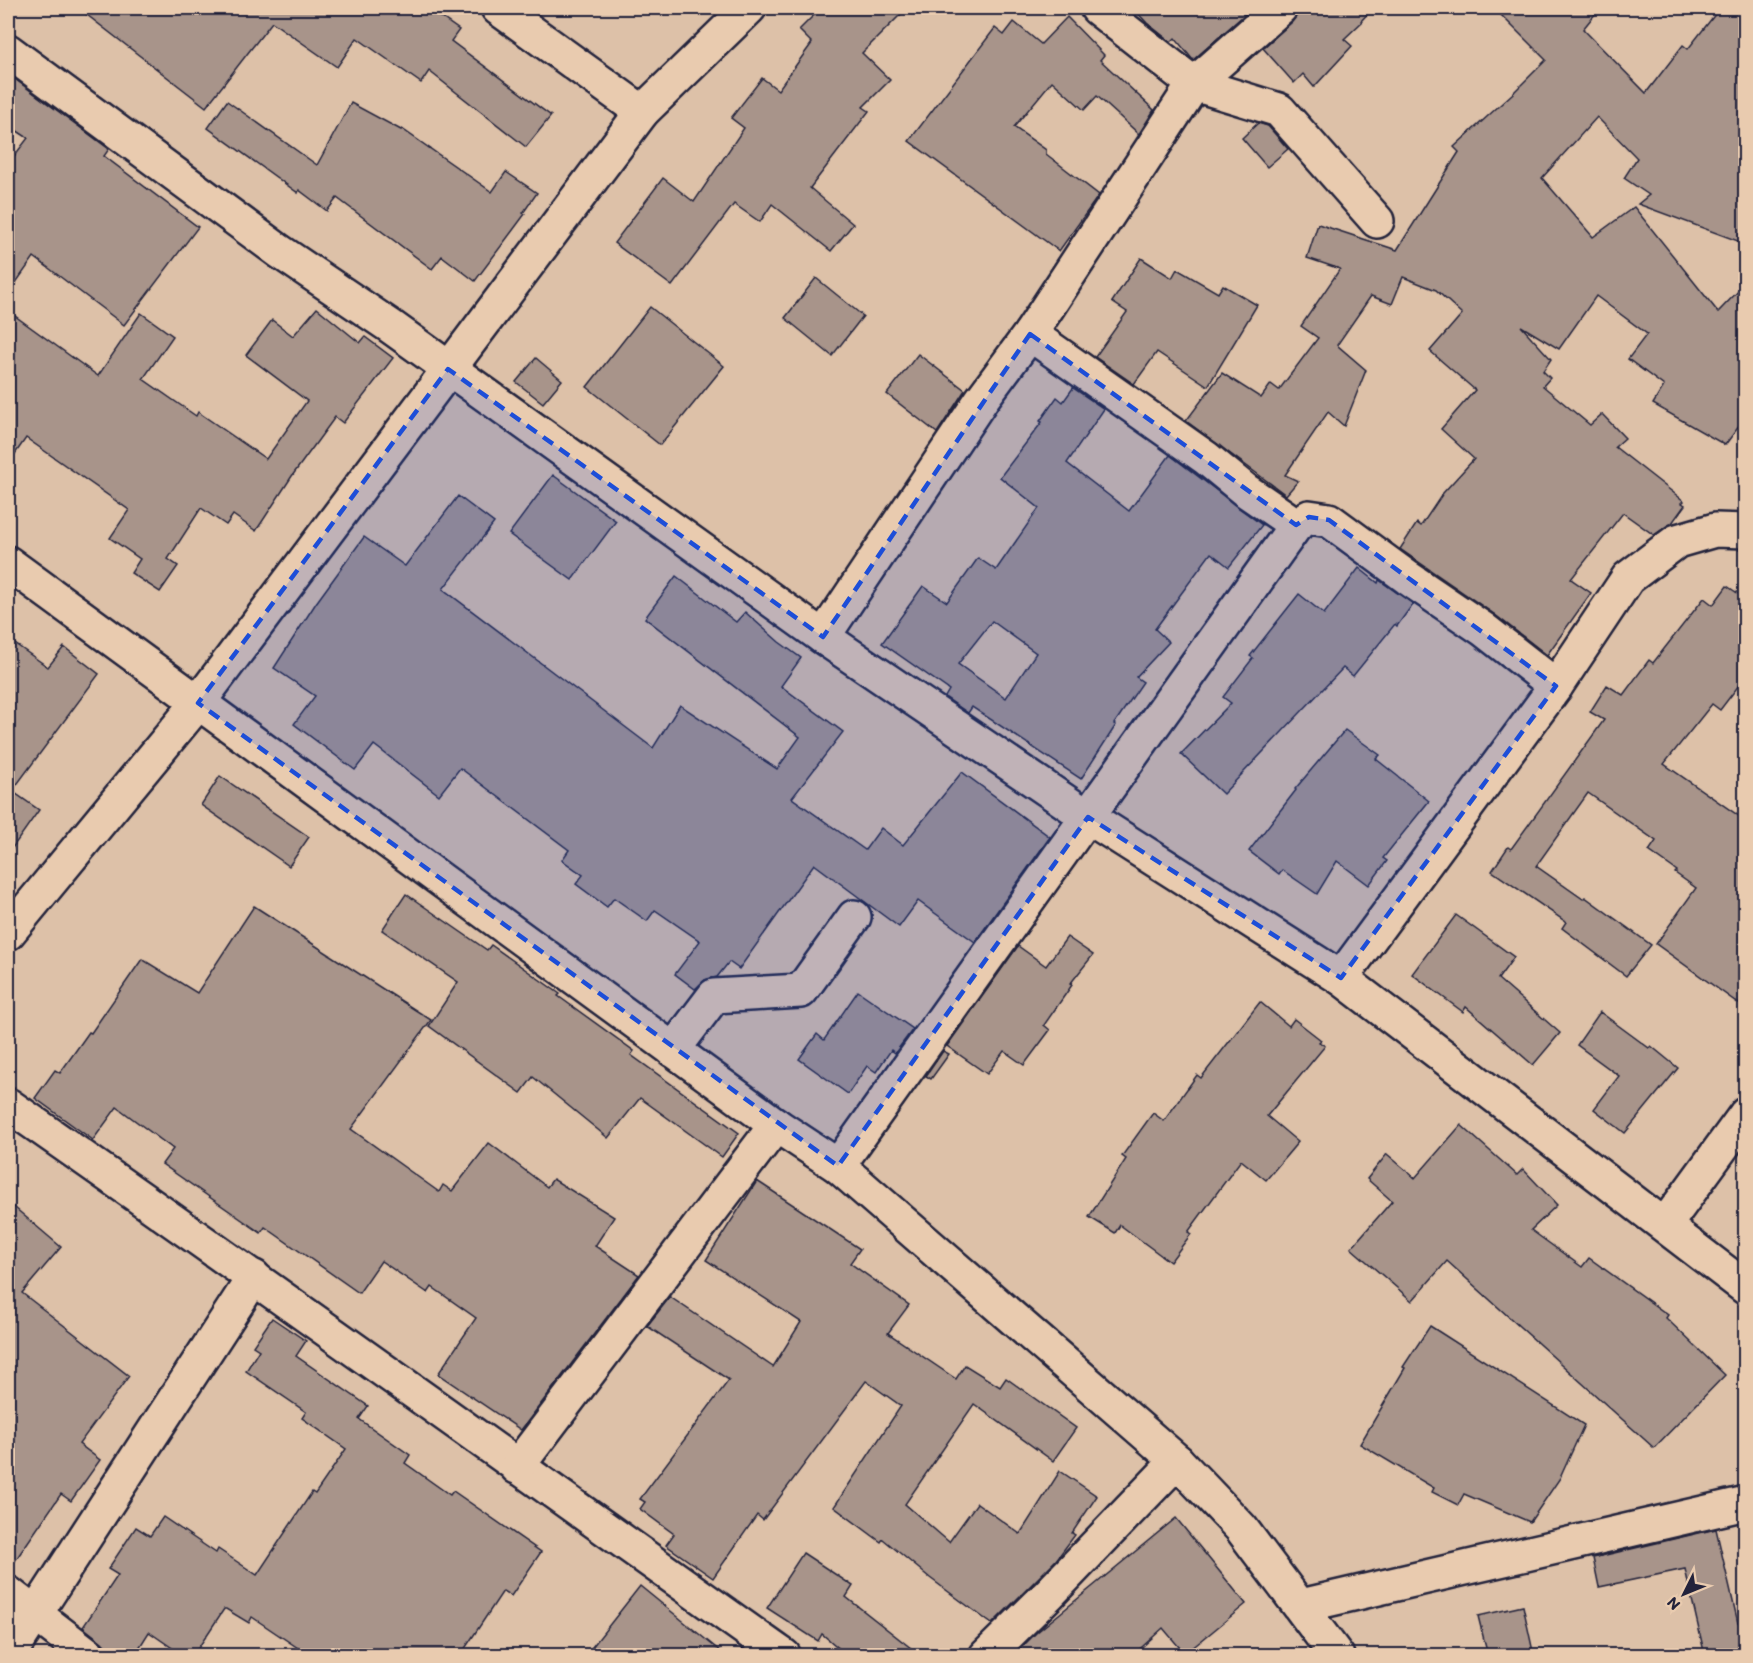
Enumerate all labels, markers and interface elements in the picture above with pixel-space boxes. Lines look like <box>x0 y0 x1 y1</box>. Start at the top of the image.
north arrow <box>1654 1564 1714 1624</box>
text: N <box>1663 1593 1684 1614</box>

